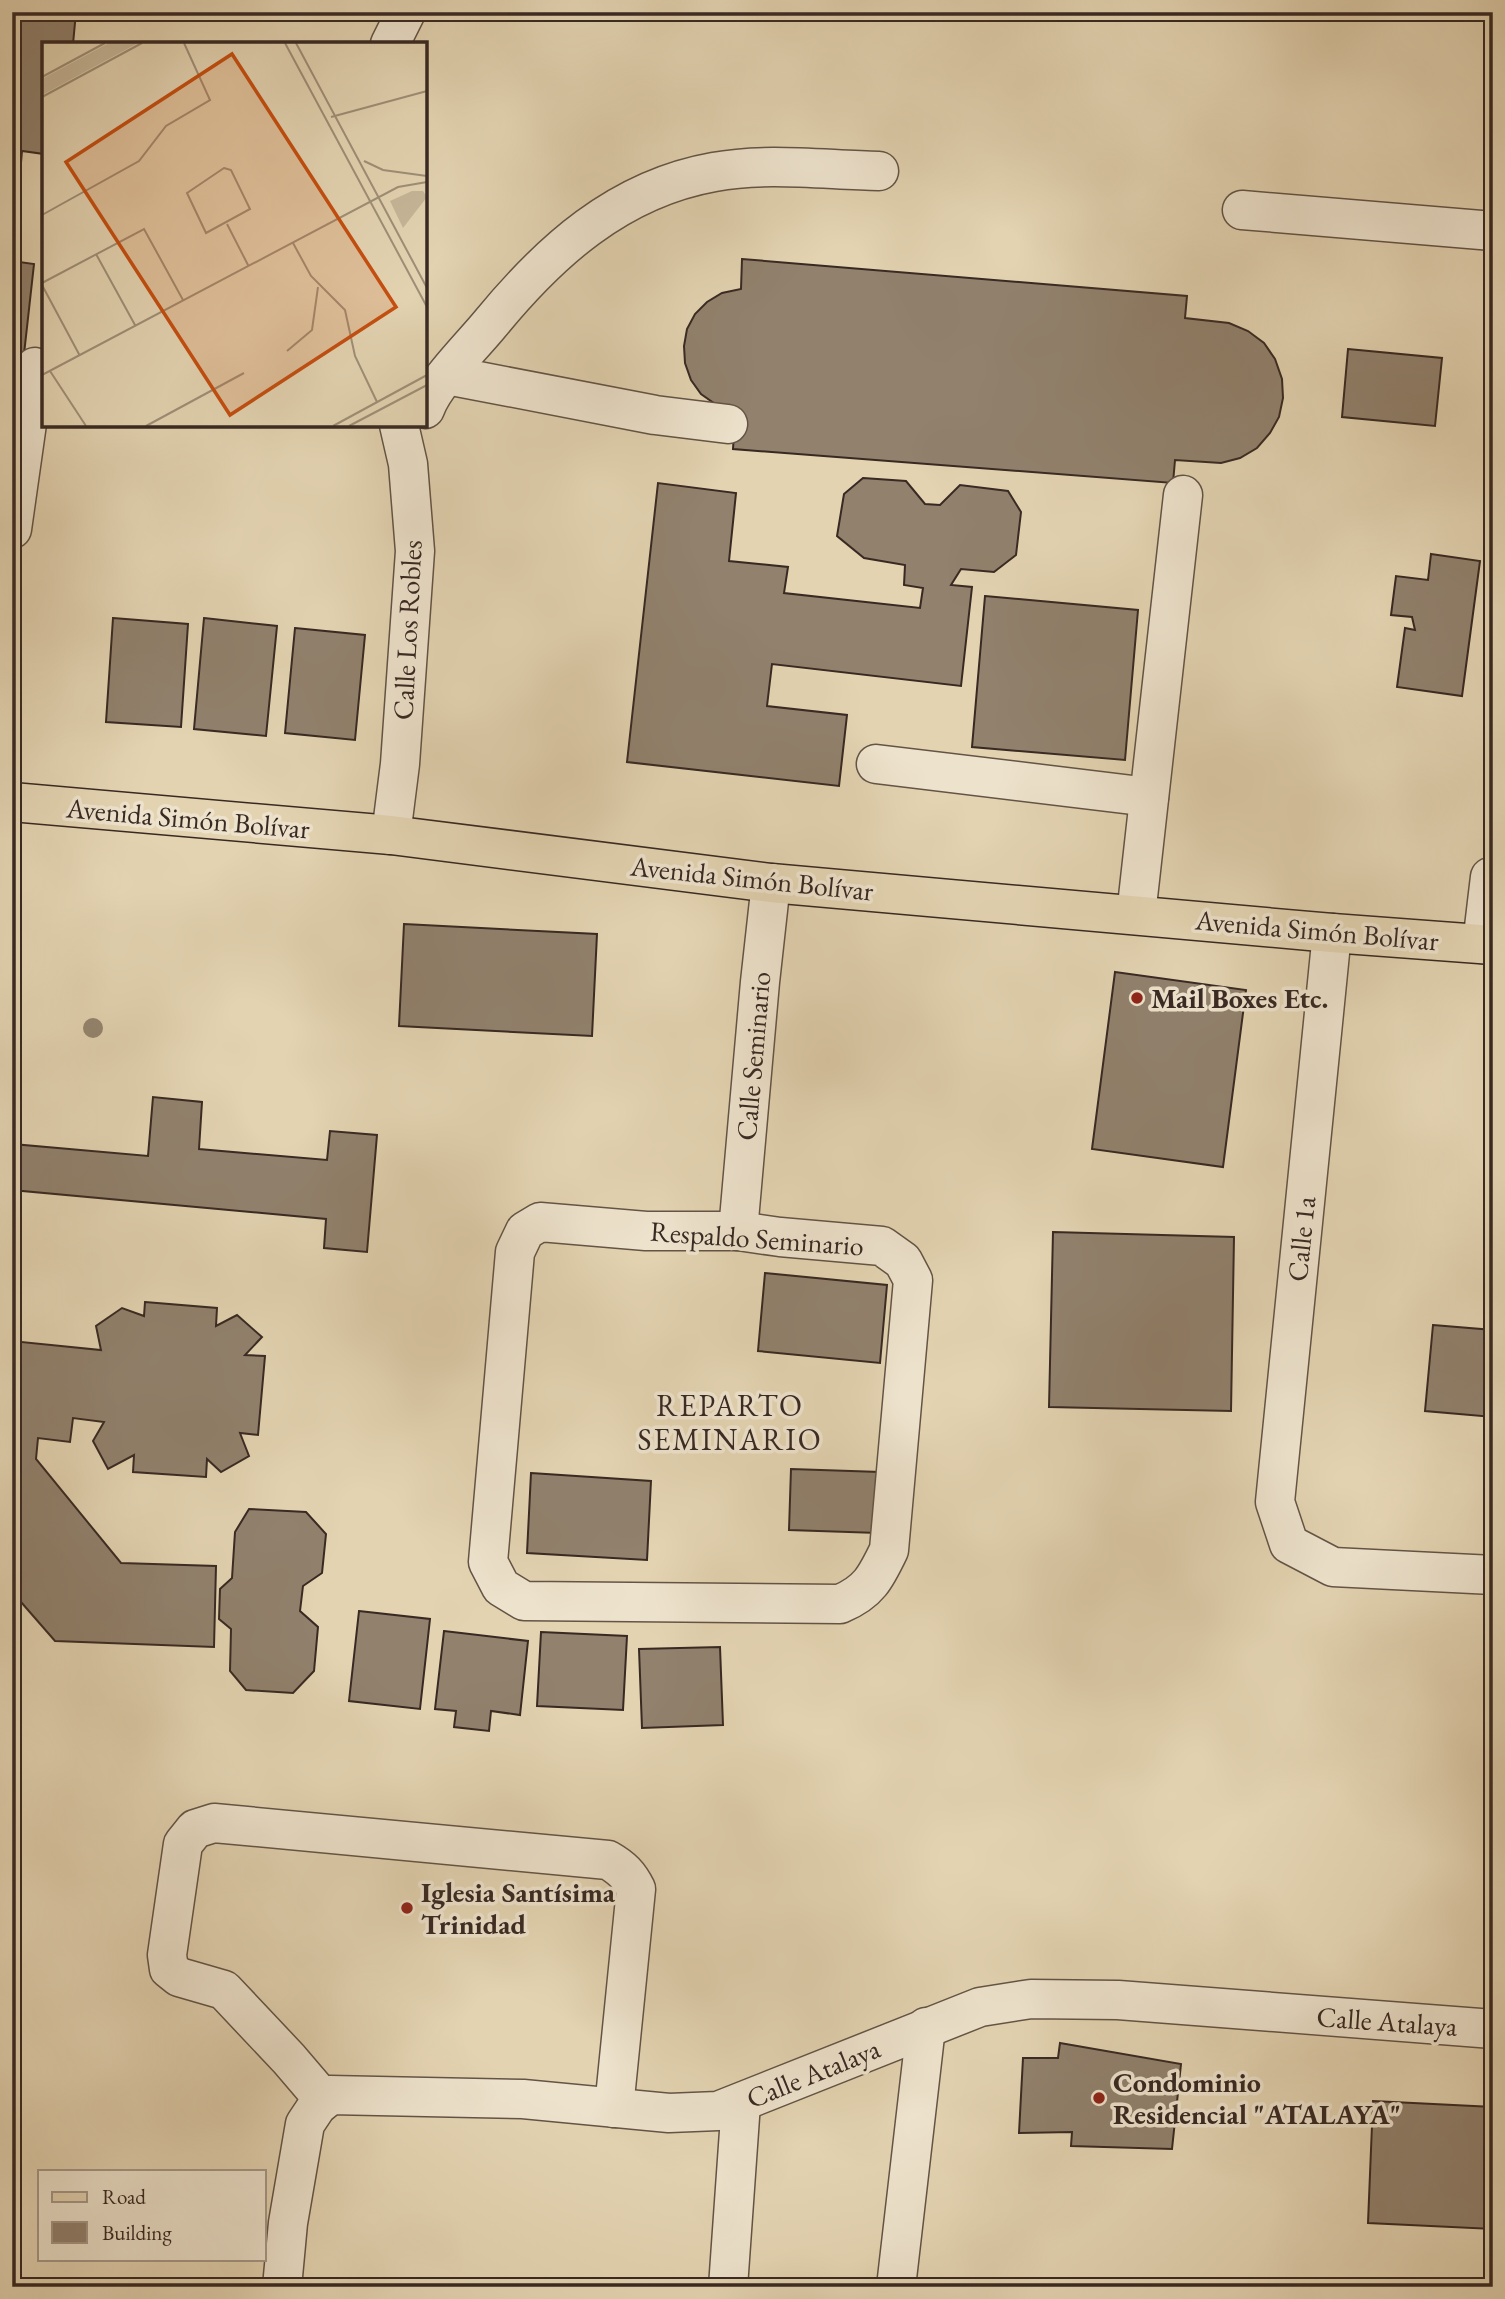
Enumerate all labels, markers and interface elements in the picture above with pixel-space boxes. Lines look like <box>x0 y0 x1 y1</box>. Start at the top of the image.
inset map <box>42 42 427 427</box>
street label: Calle Los Robles <box>384 539 430 721</box>
street label: Avenida Simón Bolívar <box>64 789 312 847</box>
street label: Avenida Simón Bolívar <box>628 847 876 909</box>
street label: Avenida Simón Bolívar <box>1193 901 1441 959</box>
street label: Calle Seminario <box>728 970 778 1142</box>
place label: Mail Boxes Etc. <box>1151 980 1328 1016</box>
marker: Mail Boxes Etc. <box>1129 990 1145 1006</box>
street label: Calle 1a <box>1279 1194 1323 1283</box>
street label: Respaldo Seminario <box>649 1213 865 1263</box>
district label: REPARTO SEMINARIO <box>637 1386 823 1459</box>
place label: Iglesia Santísima Trinidad <box>421 1874 616 1942</box>
marker: Iglesia Santísima Trinidad <box>399 1900 415 1916</box>
street label: Calle Atalaya <box>1315 1998 1459 2044</box>
street label: Calle Atalaya <box>741 2030 886 2116</box>
place label: Condominio Residencial "ATALAYA" <box>1113 2064 1401 2132</box>
marker: Condominio Residencial "ATALAYA" <box>1091 2090 1107 2106</box>
legend <box>38 2170 266 2260</box>
text: Road <box>102 2183 146 2210</box>
text: Building <box>102 2219 172 2246</box>

